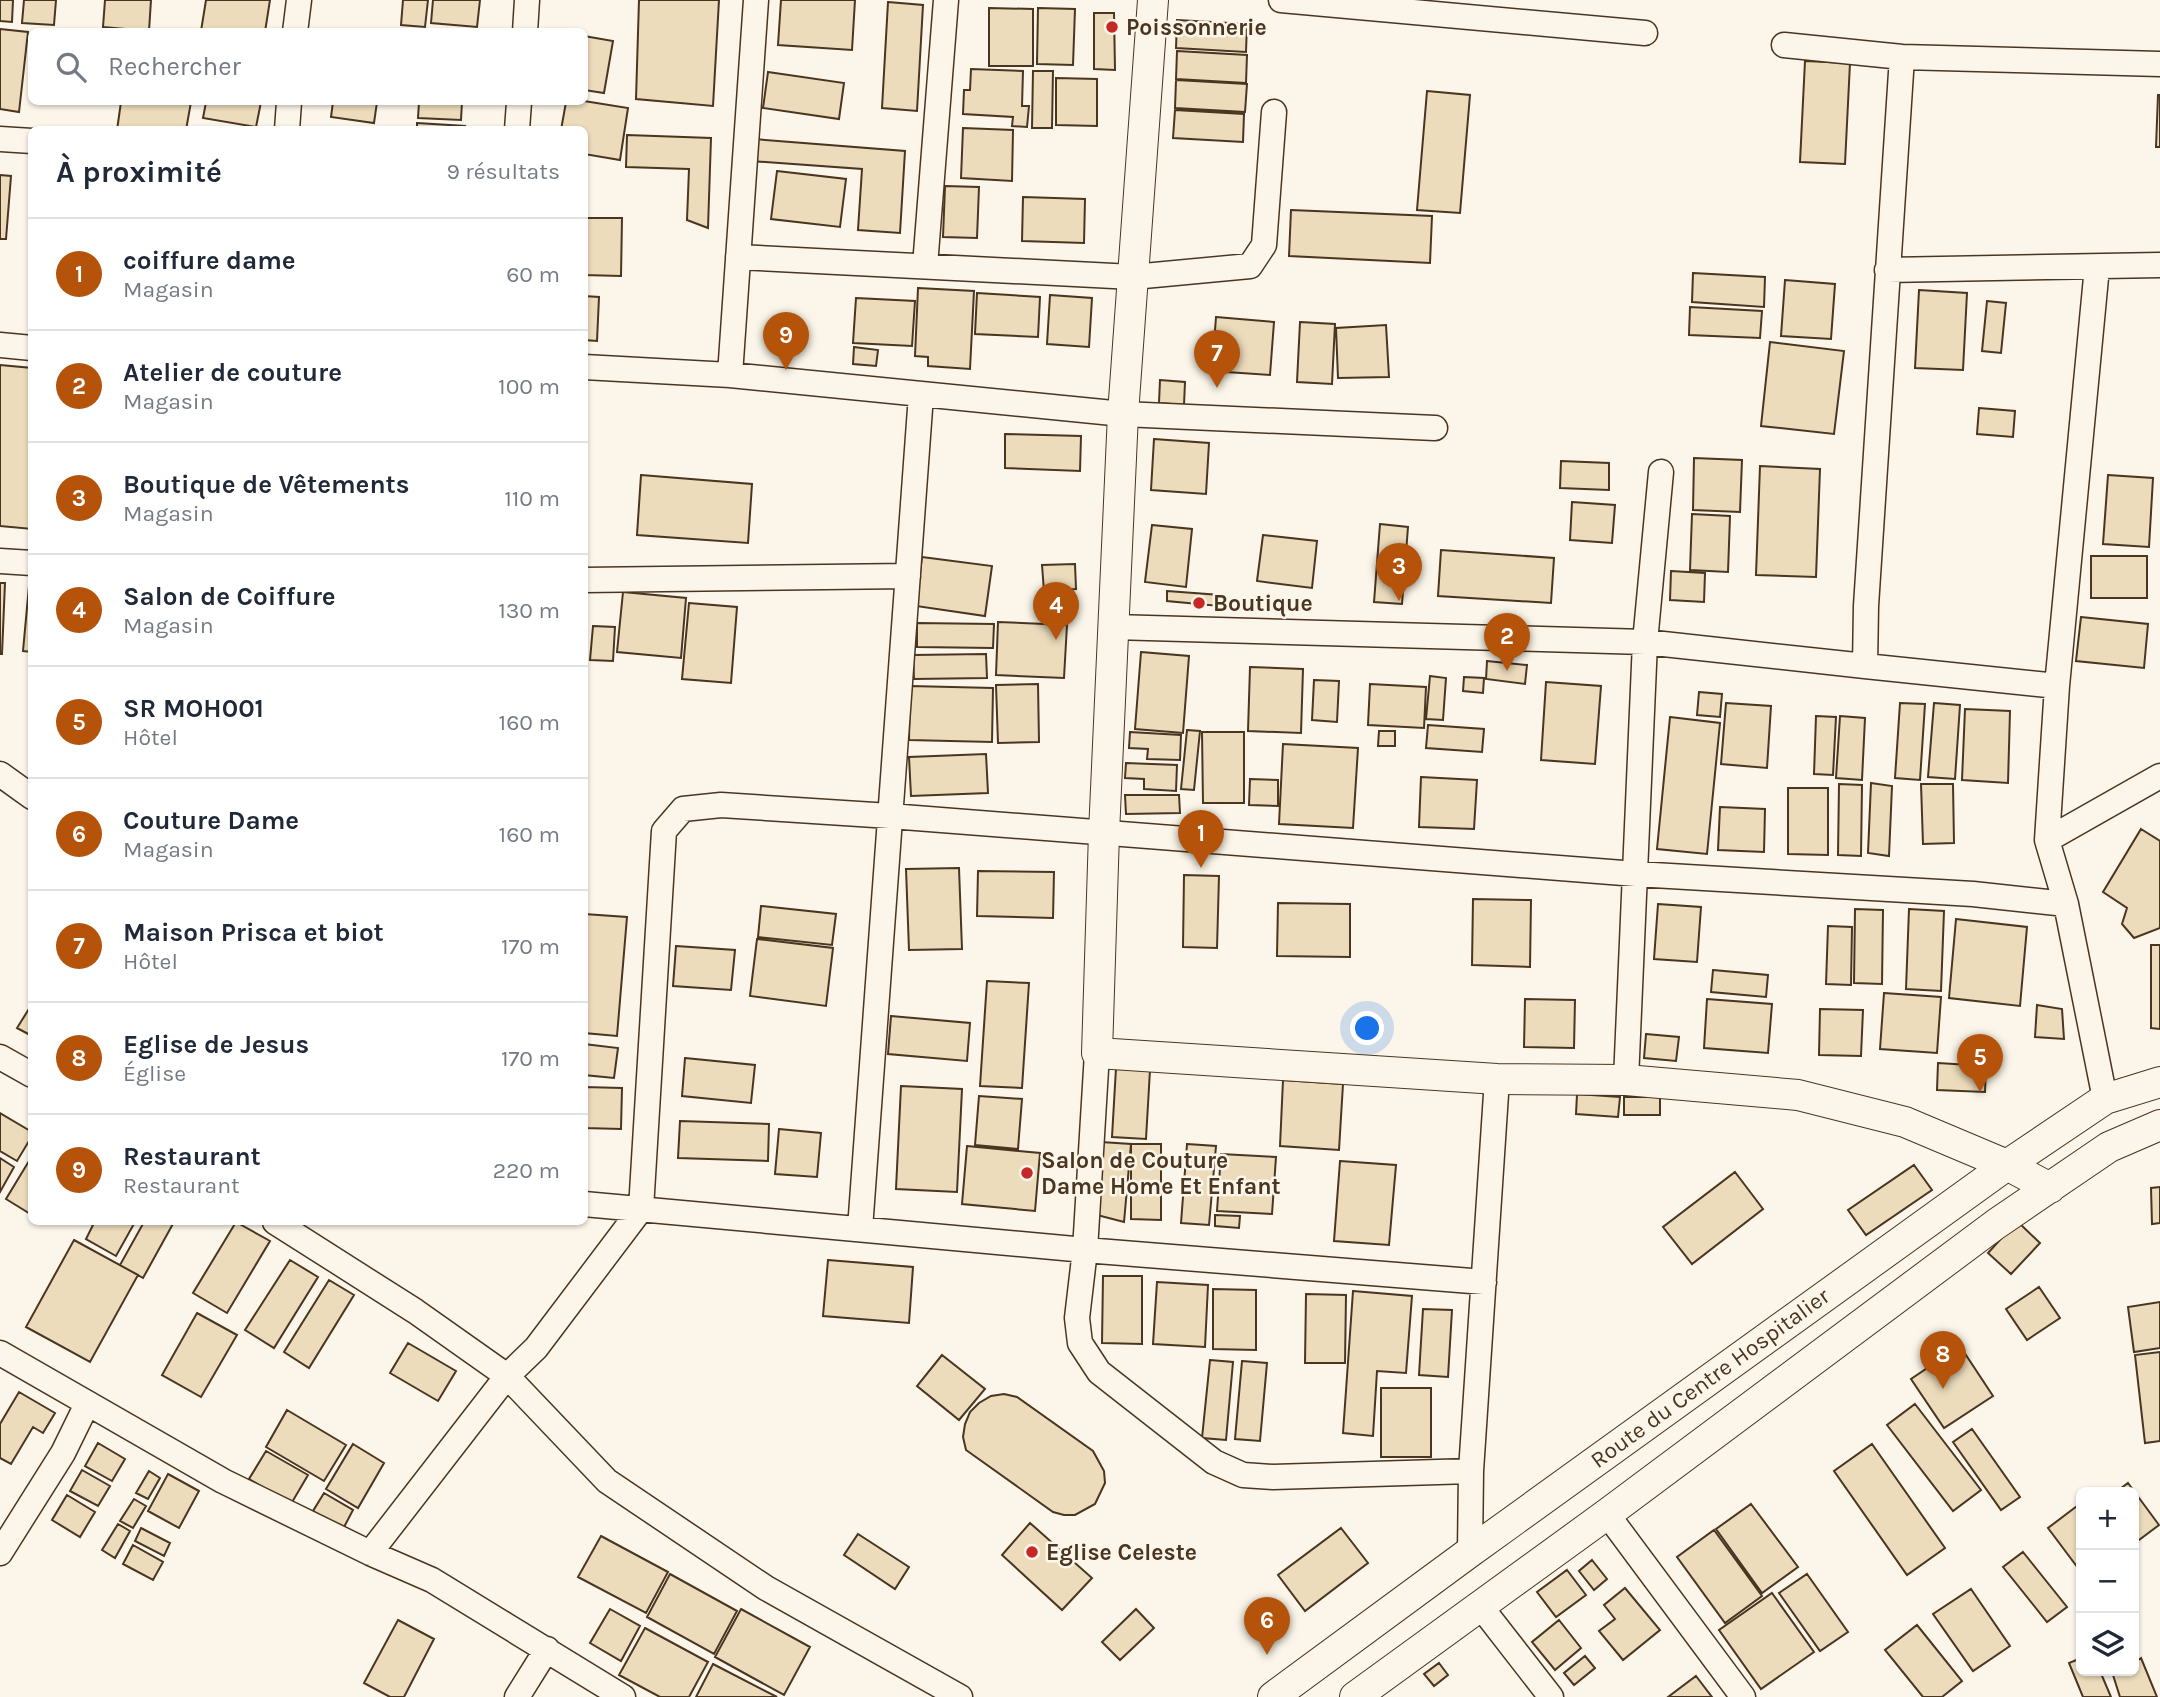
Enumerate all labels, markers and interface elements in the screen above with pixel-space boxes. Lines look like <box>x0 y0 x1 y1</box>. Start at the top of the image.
place label: Poissonnerie <box>1126 14 1267 41</box>
marker: Poissonnerie <box>1104 19 1120 35</box>
search box <box>28 28 588 105</box>
icon: search <box>52 48 90 86</box>
text: Rechercher <box>108 51 241 82</box>
text: À proximité <box>56 154 222 190</box>
text: 9 résultats <box>447 158 560 185</box>
text: coiffure dame <box>123 245 296 276</box>
text: 1 <box>75 261 83 288</box>
text: 60 m <box>506 261 560 288</box>
text: Magasin <box>123 276 214 303</box>
pin: 9 <box>763 312 809 370</box>
pin: 7 <box>1194 330 1240 388</box>
text: Atelier de couture <box>123 357 342 388</box>
text: 2 <box>72 373 86 400</box>
text: 100 m <box>498 373 560 400</box>
text: Magasin <box>123 388 214 415</box>
text: Boutique de Vêtements <box>123 469 410 500</box>
text: 3 <box>72 485 86 512</box>
text: 110 m <box>504 485 560 512</box>
text: Magasin <box>123 500 214 527</box>
pin: 3 <box>1376 543 1422 601</box>
text: Salon de Coiffure <box>123 581 336 612</box>
pin: 4 <box>1033 582 1079 640</box>
place label: Boutique <box>1213 590 1313 617</box>
marker: Boutique <box>1191 595 1207 611</box>
text: 4 <box>72 597 86 624</box>
text: 130 m <box>498 597 560 624</box>
text: Magasin <box>123 612 214 639</box>
pin: 2 <box>1484 613 1530 671</box>
text: SR MOH001 <box>123 693 264 724</box>
text: 5 <box>72 709 86 736</box>
text: 160 m <box>499 709 560 736</box>
text: Hôtel <box>123 724 178 751</box>
text: Couture Dame <box>123 805 299 836</box>
pin: 1 <box>1178 810 1224 868</box>
text: 6 <box>72 821 86 848</box>
text: 160 m <box>499 821 560 848</box>
text: Magasin <box>123 836 214 863</box>
text: Maison Prisca et biot <box>123 917 384 948</box>
text: 7 <box>73 933 85 960</box>
text: 170 m <box>501 933 560 960</box>
text: Hôtel <box>123 948 178 975</box>
your location <box>1350 1011 1384 1045</box>
text: Eglise de Jesus <box>123 1029 309 1060</box>
pin: 5 <box>1957 1034 2003 1092</box>
text: 8 <box>72 1045 86 1072</box>
text: 170 m <box>501 1045 560 1072</box>
text: Église <box>123 1060 186 1087</box>
text: Restaurant <box>123 1141 261 1172</box>
place label: Salon de Couture Dame Home Et Enfant <box>1041 1147 1281 1200</box>
text: 9 <box>72 1157 86 1184</box>
text: 220 m <box>493 1157 560 1184</box>
marker: Salon de Couture Dame Home Et Enfant <box>1019 1165 1035 1181</box>
text: Restaurant <box>123 1172 240 1199</box>
street label: Route du Centre Hospitalier <box>1585 1282 1835 1474</box>
pin: 8 <box>1920 1331 1966 1389</box>
map controls <box>2076 1487 2139 1676</box>
button: + <box>2076 1487 2139 1550</box>
place label: Eglise Celeste <box>1046 1539 1197 1566</box>
marker: Eglise Celeste <box>1024 1544 1040 1560</box>
button: − <box>2076 1550 2139 1613</box>
pin: 6 <box>1244 1597 1290 1655</box>
button: layers <box>2076 1613 2139 1676</box>

